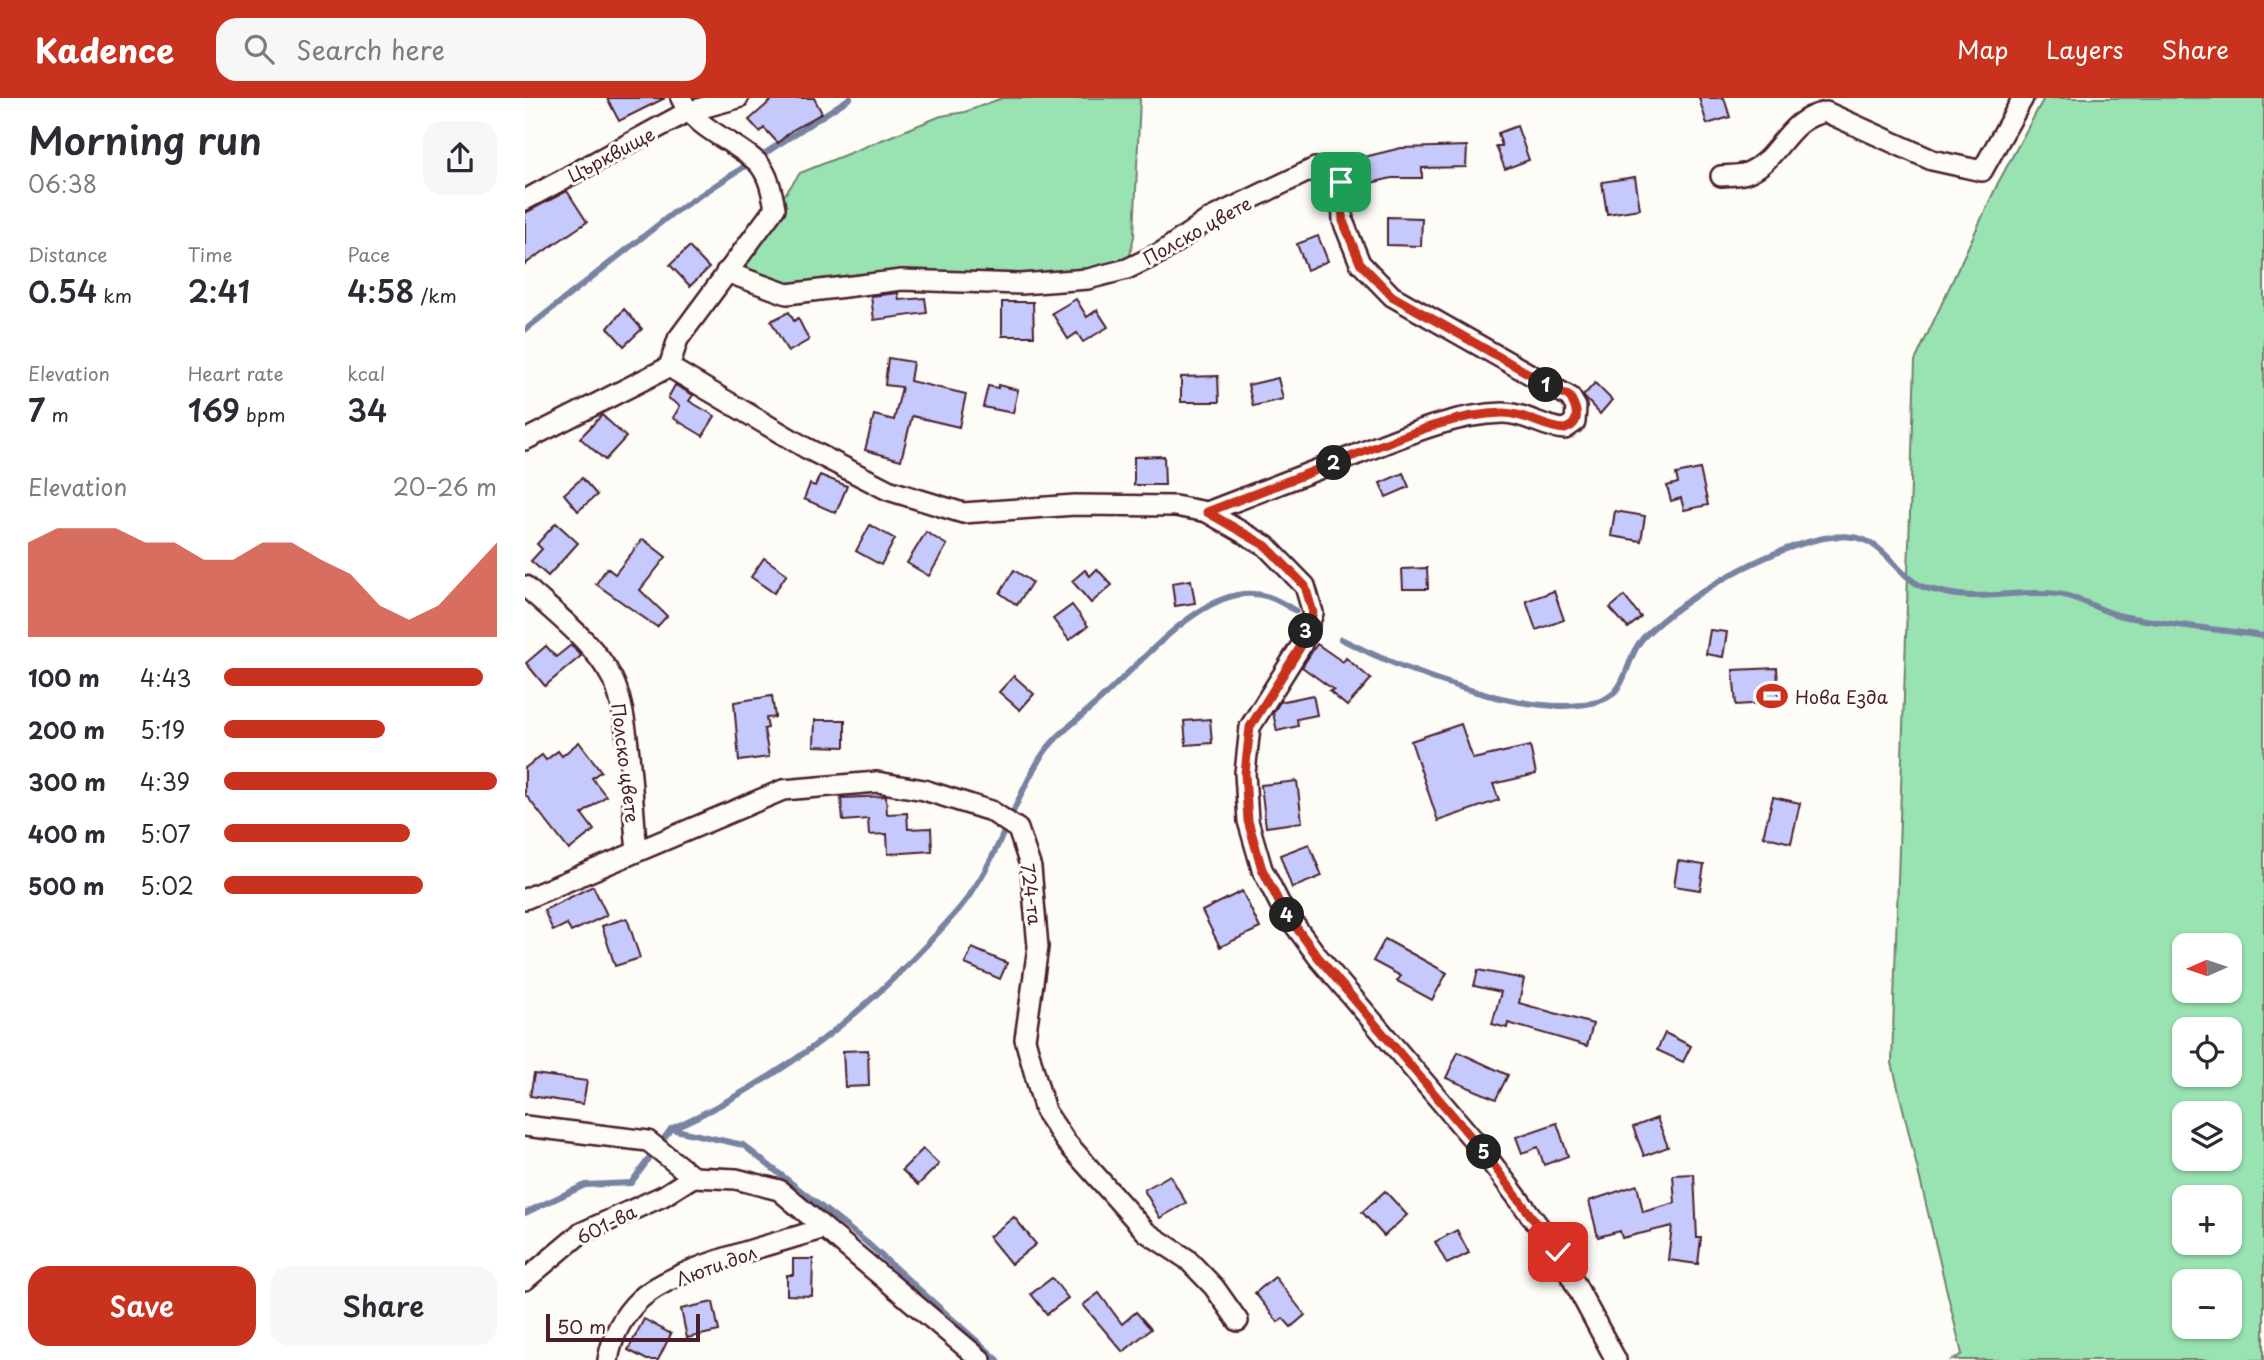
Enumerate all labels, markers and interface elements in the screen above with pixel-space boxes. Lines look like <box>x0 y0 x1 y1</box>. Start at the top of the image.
search box <box>216 18 706 81</box>
text: Kadence <box>35 24 174 74</box>
icon: search <box>240 30 278 68</box>
text: Search here <box>296 30 445 69</box>
text: Map <box>1957 31 2008 67</box>
text: Layers <box>2046 31 2123 67</box>
text: Share <box>2161 31 2229 67</box>
text: Morning run <box>28 111 262 168</box>
street label: Църквище <box>563 120 659 188</box>
button: share <box>423 121 497 195</box>
pin <box>1311 152 1371 212</box>
icon: arrive <box>1322 163 1360 201</box>
text: 06:38 <box>28 166 97 201</box>
street label: Полско цвете <box>1138 189 1256 271</box>
text: Distance <box>28 240 108 268</box>
text: Time <box>188 240 233 268</box>
text: Pace <box>347 240 390 268</box>
text: 0.54 <box>28 268 97 313</box>
text: 2:41 <box>188 268 250 313</box>
text: 4:58 <box>347 268 414 313</box>
text: km <box>97 281 132 309</box>
text: /km <box>414 281 457 309</box>
text: Elevation <box>28 359 110 387</box>
text: Heart rate <box>188 359 284 387</box>
text: kcal <box>347 359 385 387</box>
pin: 1 <box>1529 368 1563 402</box>
text: 1 <box>1541 370 1550 398</box>
text: 7 <box>28 387 45 432</box>
text: 169 <box>188 387 240 432</box>
text: 34 <box>347 387 387 432</box>
text: m <box>45 400 69 428</box>
text: bpm <box>240 400 285 428</box>
pin: 2 <box>1317 446 1351 480</box>
text: 2 <box>1327 448 1340 476</box>
text: Elevation <box>28 469 127 504</box>
text: 20–26 m <box>393 469 497 504</box>
pin: 3 <box>1289 614 1323 648</box>
text: 3 <box>1299 616 1312 644</box>
text: 100 m <box>28 660 100 695</box>
text: 4:43 <box>140 660 192 695</box>
sports icon: Нова Езда <box>1755 679 1789 713</box>
place label: Нова Езда <box>1795 683 1889 710</box>
street label: Полско цвете <box>605 702 647 824</box>
text: 200 m <box>28 712 105 747</box>
text: 5:19 <box>140 712 185 747</box>
text: 300 m <box>28 764 106 799</box>
text: 4:39 <box>140 764 190 799</box>
text: 400 m <box>28 816 106 851</box>
text: 5:07 <box>140 816 191 851</box>
street label: 724-та <box>1015 862 1049 926</box>
text: 500 m <box>28 868 105 903</box>
text: 5:02 <box>140 868 194 903</box>
pin: 4 <box>1269 898 1305 932</box>
text: 4 <box>1280 900 1293 928</box>
north arrow <box>2172 933 2242 1003</box>
map controls <box>2172 933 2242 1339</box>
button: locate <box>2172 1017 2242 1087</box>
button: layers <box>2172 1101 2242 1171</box>
pin: 5 <box>1467 1134 1501 1170</box>
text: 5 <box>1477 1137 1490 1165</box>
button: + <box>2172 1185 2242 1255</box>
street label: 601-ва <box>571 1197 641 1251</box>
pin <box>1528 1222 1588 1282</box>
icon: check <box>1539 1233 1577 1271</box>
street label: Люти дол <box>672 1238 760 1292</box>
button: Save <box>28 1266 256 1346</box>
button: Share <box>270 1266 497 1346</box>
button: − <box>2172 1269 2242 1339</box>
scale bar <box>546 1311 700 1343</box>
text: 50 m <box>557 1312 606 1340</box>

